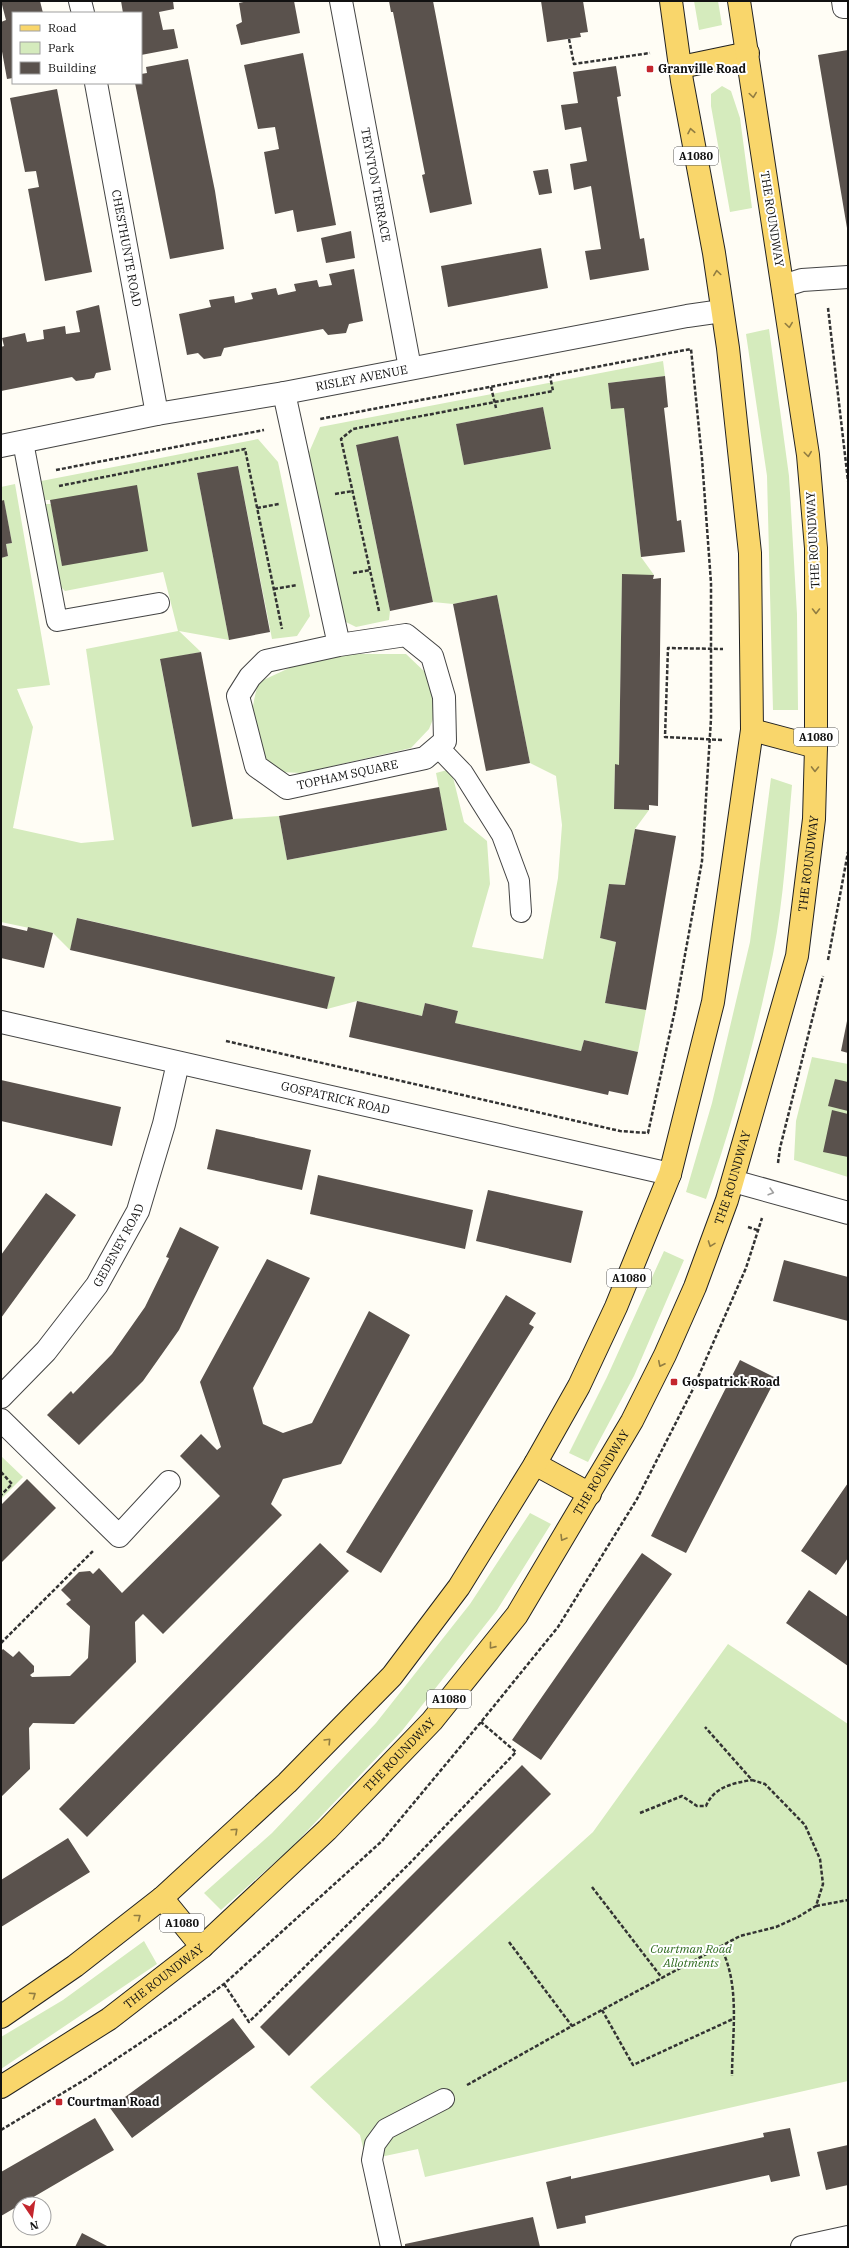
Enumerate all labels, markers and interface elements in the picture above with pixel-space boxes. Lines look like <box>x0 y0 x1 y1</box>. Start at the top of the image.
legend <box>12 12 142 84</box>
text: Road <box>48 20 77 35</box>
text: Park <box>48 40 74 55</box>
text: Building <box>48 60 96 75</box>
place label: Granville Road <box>658 61 747 76</box>
marker: Granville Road <box>645 64 655 74</box>
one-way arrow <box>748 92 757 98</box>
street label: TEYNTON TERRACE <box>358 126 394 243</box>
one-way arrow <box>688 128 696 134</box>
road number: A1080 <box>674 147 718 165</box>
street label: THE ROUNDWAY <box>757 170 788 268</box>
street label: CHESTHUNTE ROAD <box>109 188 145 308</box>
one-way arrow <box>712 270 721 276</box>
one-way arrow <box>784 322 793 328</box>
street label: RISLEY AVENUE <box>314 362 409 394</box>
one-way arrow <box>803 451 812 457</box>
street label: THE ROUNDWAY <box>802 491 823 589</box>
one-way arrow <box>812 608 820 614</box>
road number: A1080 <box>794 728 838 746</box>
street label: TOPHAM SQUARE <box>296 756 399 793</box>
one-way arrow <box>811 766 819 772</box>
street label: THE ROUNDWAY <box>795 814 821 913</box>
street label: GOSPATRICK ROAD <box>280 1078 391 1117</box>
street label: THE ROUNDWAY <box>711 1129 754 1226</box>
one-way arrow <box>767 1187 774 1196</box>
street label: GEDENEY ROAD <box>89 1202 147 1289</box>
one-way arrow <box>707 1240 715 1247</box>
road number: A1080 <box>607 1269 651 1287</box>
one-way arrow <box>658 1359 666 1367</box>
place label: Gospatrick Road <box>682 1374 781 1389</box>
marker: Gospatrick Road <box>669 1377 679 1387</box>
street label: THE ROUNDWAY <box>570 1427 632 1518</box>
one-way arrow <box>561 1534 568 1541</box>
one-way arrow <box>489 1642 496 1649</box>
road number: A1080 <box>427 1690 471 1708</box>
street label: THE ROUNDWAY <box>360 1714 439 1795</box>
one-way arrow <box>324 1738 331 1746</box>
one-way arrow <box>230 1829 238 1836</box>
road number: A1080 <box>160 1914 204 1932</box>
one-way arrow <box>133 1915 140 1922</box>
street label: THE ROUNDWAY <box>121 1940 207 2012</box>
park label: Courtman Road Allotments <box>650 1941 732 1970</box>
one-way arrow <box>29 1992 36 2000</box>
place label: Courtman Road <box>67 2094 160 2109</box>
marker: Courtman Road <box>54 2097 64 2107</box>
north arrow <box>12 2196 52 2236</box>
text: N <box>28 2218 40 2234</box>

